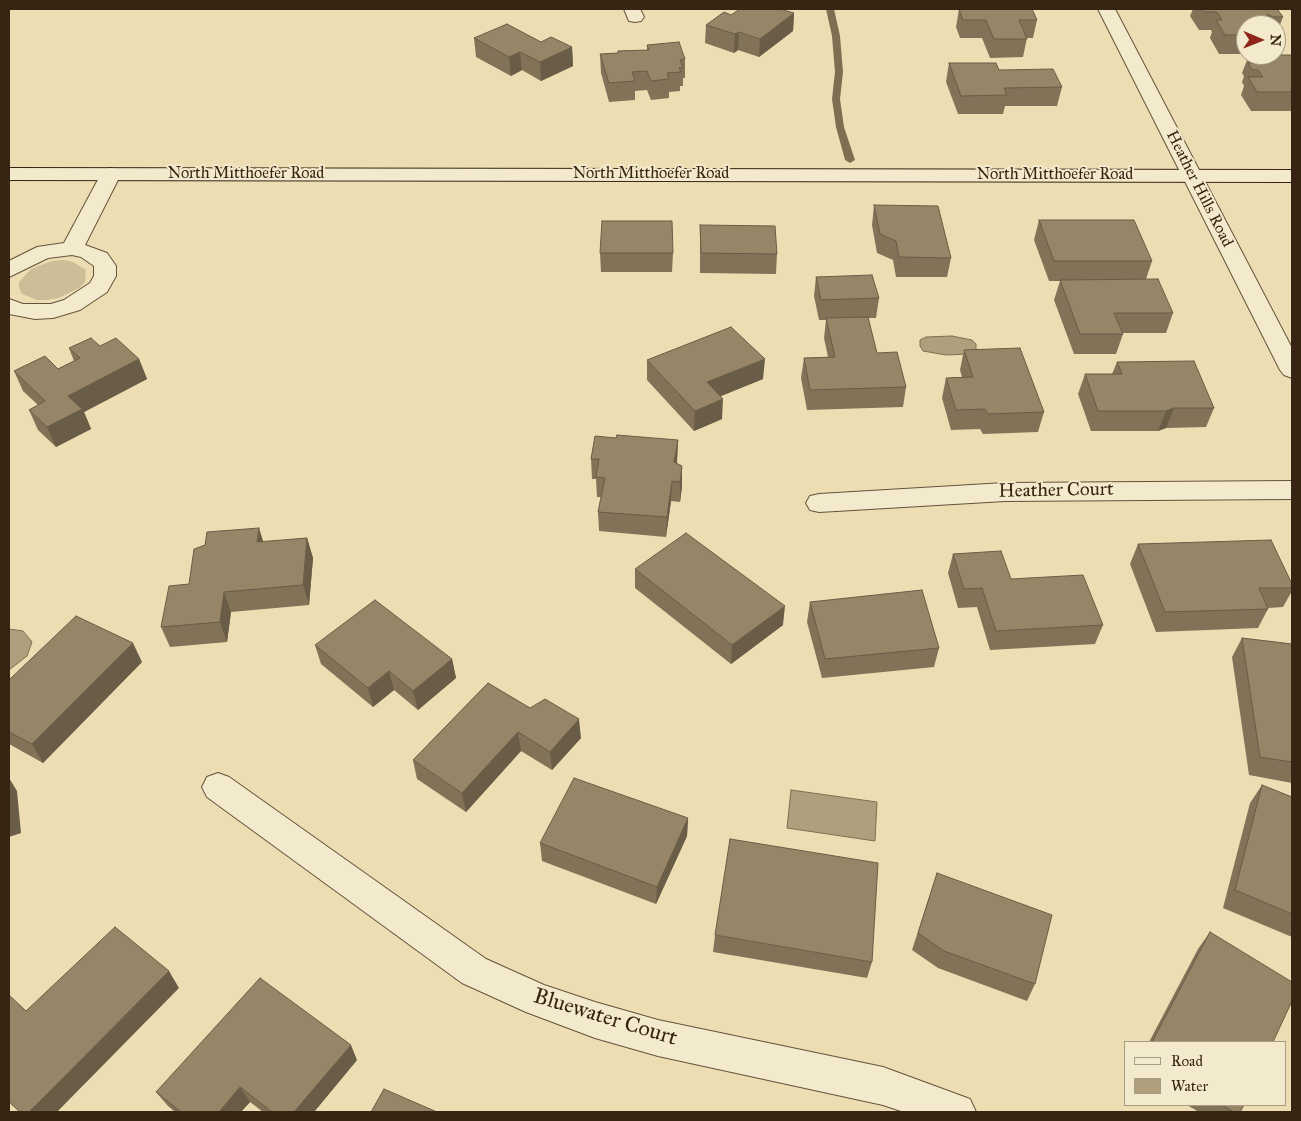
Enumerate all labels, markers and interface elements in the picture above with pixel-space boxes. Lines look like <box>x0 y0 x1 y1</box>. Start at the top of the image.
north arrow <box>1236 15 1286 65</box>
text: N <box>1267 34 1284 46</box>
street label: Heather Hills Road <box>1161 128 1237 250</box>
street label: North Mitthoefer Road <box>168 164 324 184</box>
street label: North Mitthoefer Road <box>573 164 729 184</box>
street label: North Mitthoefer Road <box>977 165 1133 185</box>
street label: Heather Court <box>998 479 1114 503</box>
street label: Bluewater Court <box>530 984 680 1052</box>
legend <box>1124 1041 1286 1106</box>
text: Road <box>1171 1052 1203 1070</box>
text: Water <box>1171 1077 1208 1095</box>

